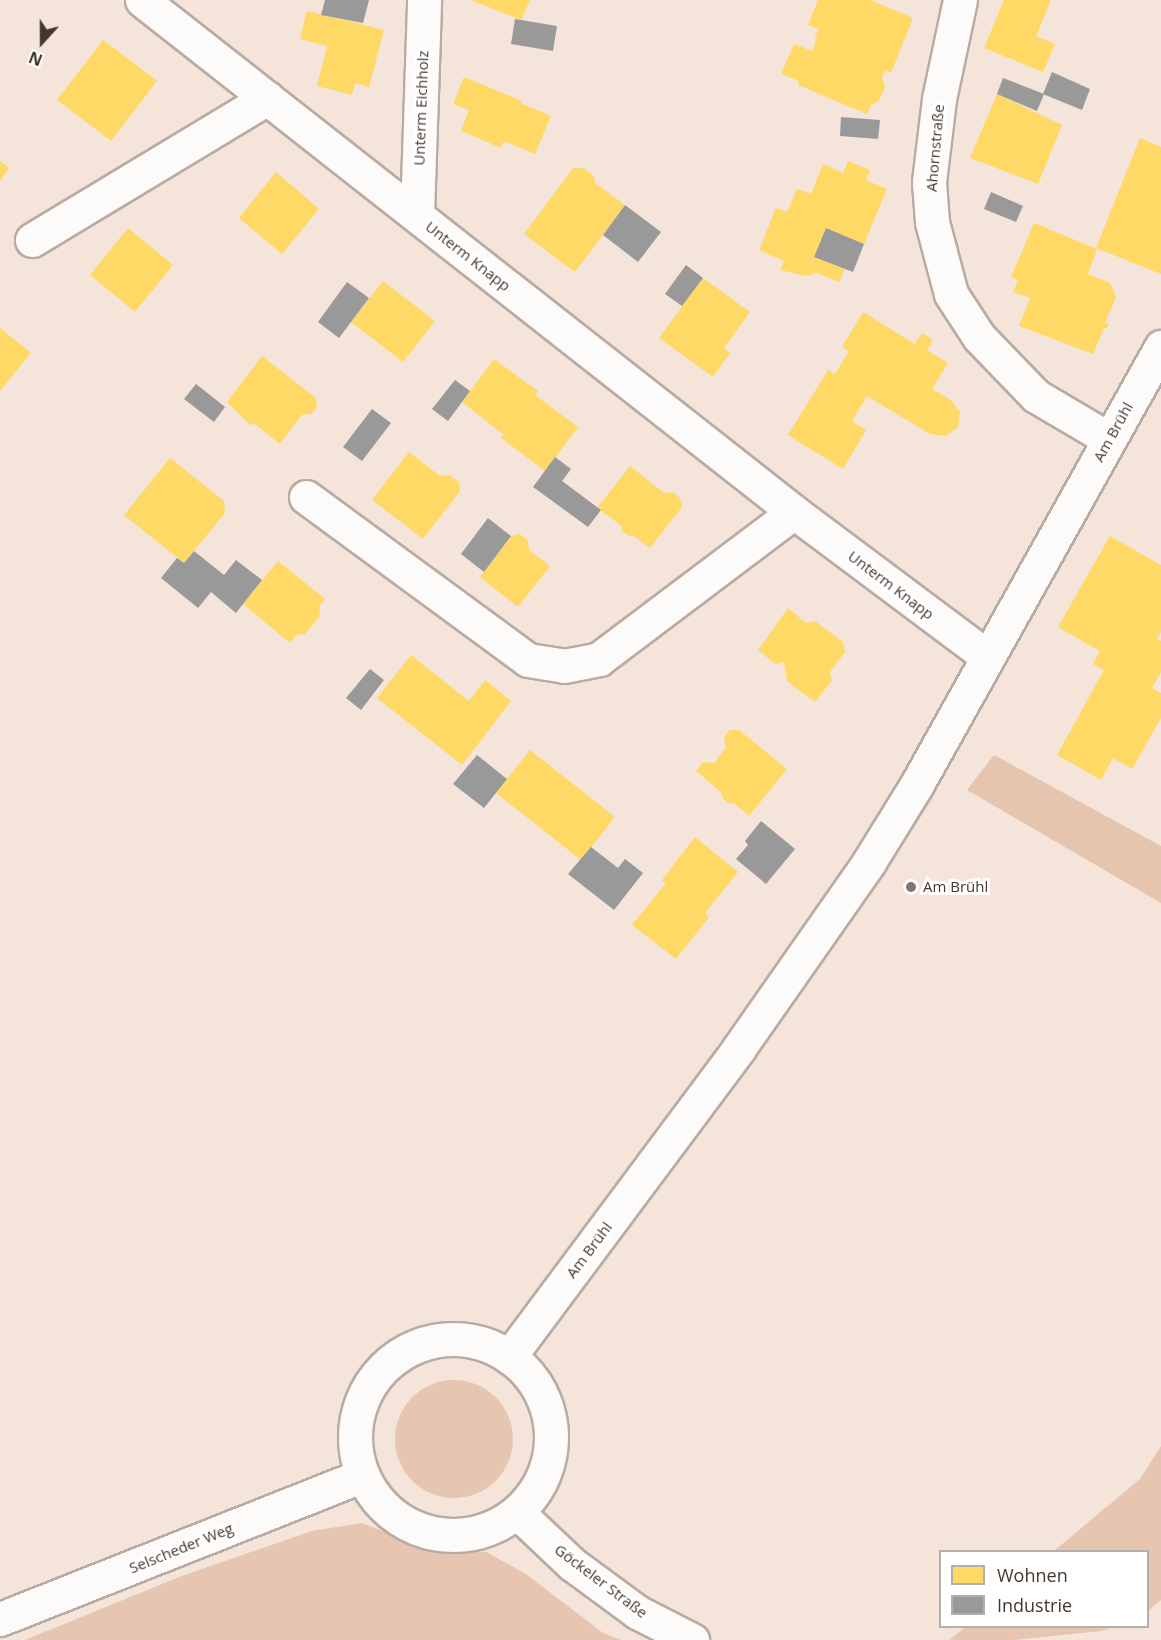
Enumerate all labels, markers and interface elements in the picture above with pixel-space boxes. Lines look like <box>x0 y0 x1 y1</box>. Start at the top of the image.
north arrow <box>12 12 72 72</box>
text: N <box>26 46 46 71</box>
street label: Unterm Eichholz <box>410 50 432 166</box>
street label: Ahornstraße <box>922 104 948 192</box>
street label: Unterm Knapp <box>422 217 514 295</box>
street label: Am Brühl <box>1089 399 1137 465</box>
street label: Unterm Knapp <box>844 547 938 623</box>
place label: Am Brühl <box>923 878 988 896</box>
marker: Am Brühl <box>904 880 918 894</box>
street label: Am Brühl <box>562 1219 616 1281</box>
street label: Selscheder Weg <box>126 1519 236 1577</box>
street label: Göckeler Straße <box>551 1540 651 1622</box>
legend <box>939 1550 1149 1628</box>
text: Wohnen <box>997 1563 1068 1587</box>
text: Industrie <box>997 1593 1072 1617</box>

